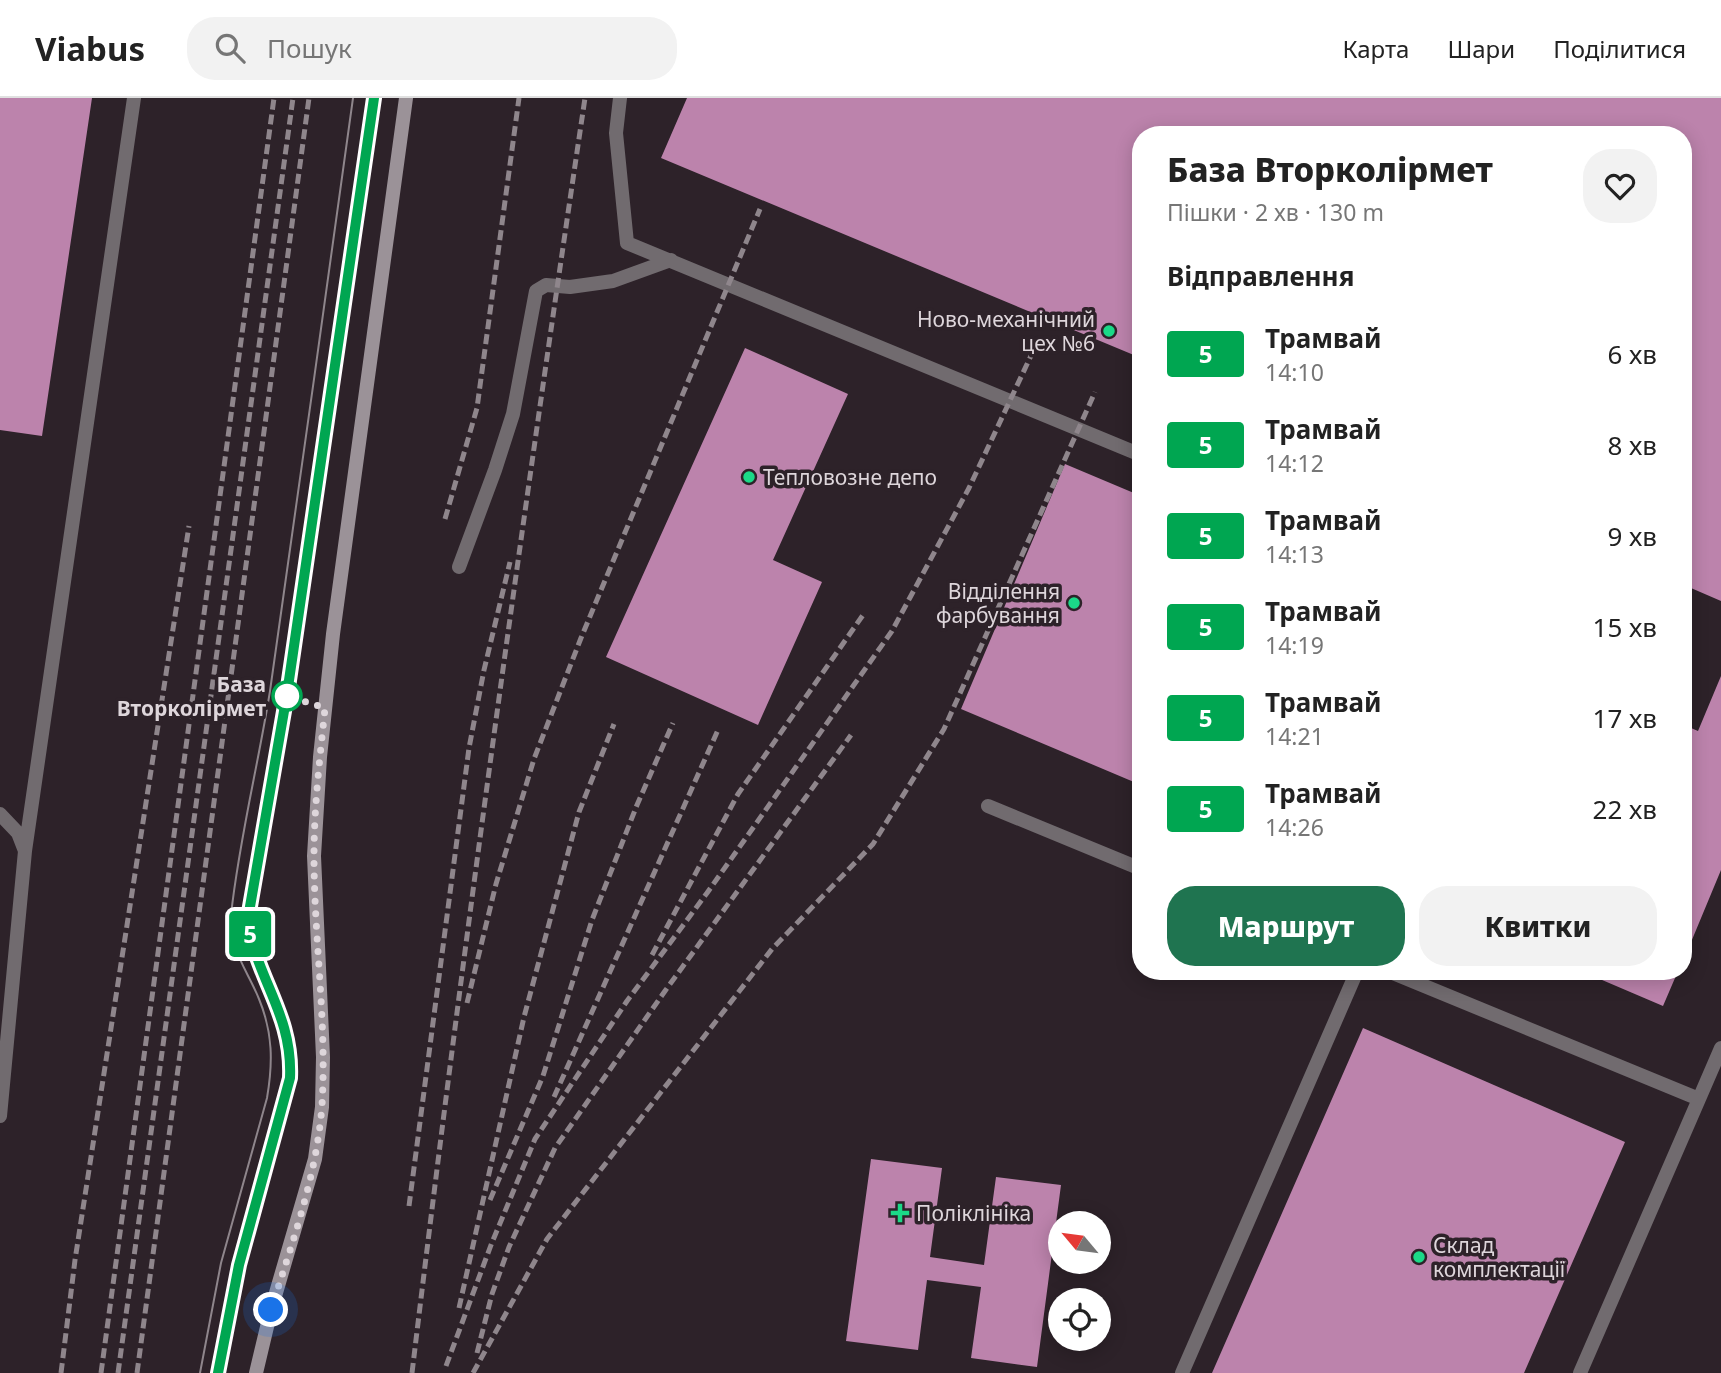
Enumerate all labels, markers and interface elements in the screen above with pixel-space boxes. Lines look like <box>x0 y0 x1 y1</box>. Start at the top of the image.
search box <box>187 17 677 80</box>
text: Viabus <box>35 26 145 71</box>
icon: search <box>211 29 249 67</box>
text: Пошук <box>267 30 352 66</box>
text: Карта <box>1342 32 1409 65</box>
text: Шари <box>1447 32 1515 65</box>
text: Поділитися <box>1553 32 1686 65</box>
text: База Вторколірмет <box>1167 147 1493 192</box>
button: heart <box>1583 149 1657 223</box>
text: Пішки · 2 хв · 130 m <box>1167 196 1384 228</box>
text: Відправлення <box>1167 258 1354 294</box>
place label: Ново-механічний цех №6 <box>917 305 1095 357</box>
text: Трамвай <box>1265 320 1382 356</box>
marker: Ново-механічний цех №6 <box>1101 323 1117 339</box>
text: 6 хв <box>1607 336 1657 372</box>
text: 5 <box>1199 337 1212 370</box>
text: 14:10 <box>1265 356 1324 388</box>
text: Трамвай <box>1265 411 1382 447</box>
text: 8 хв <box>1607 427 1657 463</box>
text: 5 <box>1199 428 1212 461</box>
text: 14:12 <box>1265 447 1324 479</box>
place label: Тепловозне депо <box>763 463 937 491</box>
marker: Тепловозне депо <box>741 469 757 485</box>
text: Трамвай <box>1265 502 1382 538</box>
text: 9 хв <box>1607 518 1657 554</box>
text: 5 <box>1199 519 1212 552</box>
text: 14:13 <box>1265 538 1324 570</box>
place label: Відділення фарбування <box>936 577 1060 629</box>
text: Трамвай <box>1265 593 1382 629</box>
marker: Відділення фарбування <box>1066 595 1082 611</box>
text: 15 хв <box>1593 609 1657 645</box>
text: 5 <box>1199 610 1212 643</box>
text: 14:19 <box>1265 629 1324 661</box>
place label: База Вторколірмет <box>117 670 266 722</box>
marker: База Вторколірмет <box>272 681 302 711</box>
text: Трамвай <box>1265 684 1382 720</box>
text: 17 хв <box>1593 700 1657 736</box>
text: 5 <box>1199 701 1212 734</box>
text: 14:21 <box>1265 720 1324 752</box>
text: Трамвай <box>1265 775 1382 811</box>
text: 22 хв <box>1593 791 1657 827</box>
text: 5 <box>1199 792 1212 825</box>
text: 14:26 <box>1265 811 1324 843</box>
button: Маршрут <box>1167 886 1405 966</box>
button: Квитки <box>1419 886 1657 966</box>
line badge: 5 <box>227 911 273 957</box>
text: 5 <box>243 917 257 950</box>
place label: Поліклініка <box>916 1199 1031 1227</box>
marker: Поліклініка <box>890 1203 910 1223</box>
north arrow <box>1048 1211 1111 1274</box>
map controls <box>1048 1211 1111 1351</box>
place label: Склад комплектації <box>1433 1231 1565 1283</box>
marker: Склад комплектації <box>1411 1249 1427 1265</box>
button: locate <box>1048 1288 1111 1351</box>
your location <box>253 1292 288 1327</box>

